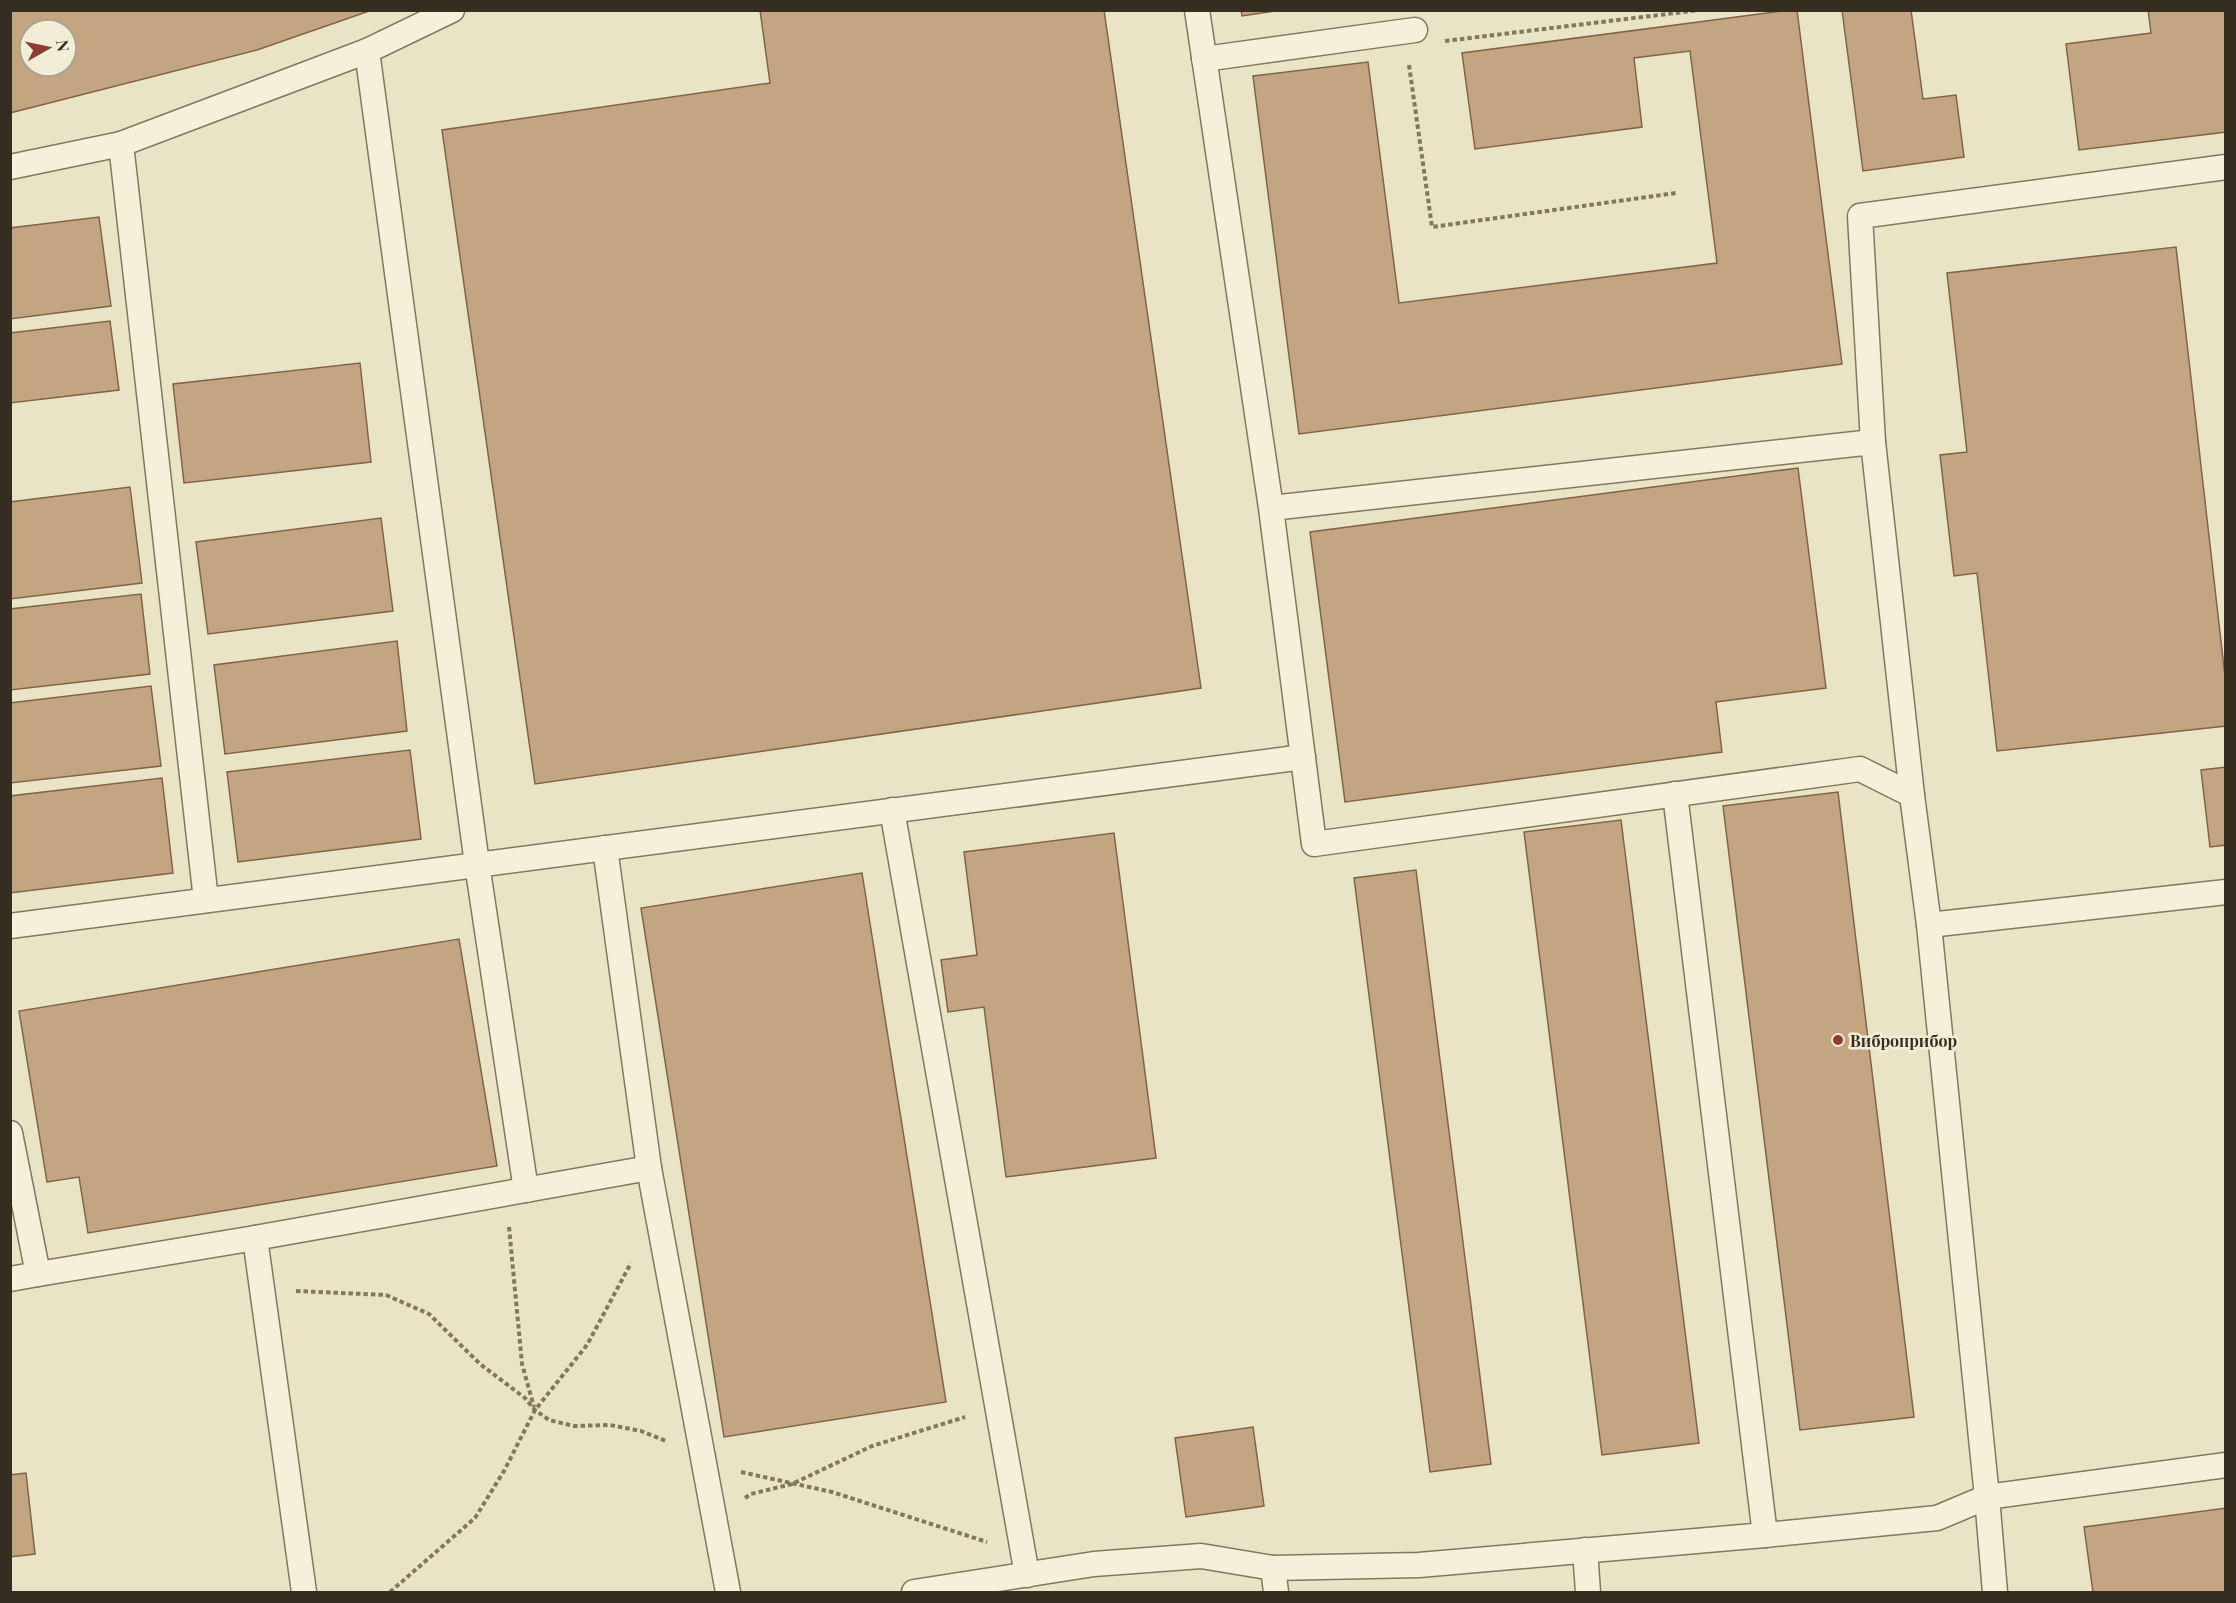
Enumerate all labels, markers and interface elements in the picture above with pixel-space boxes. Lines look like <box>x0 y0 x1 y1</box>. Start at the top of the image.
north arrow <box>18 18 78 78</box>
text: N <box>52 38 75 53</box>
place label: Виброприбор <box>1850 1030 1957 1051</box>
marker: Виброприбор <box>1831 1033 1845 1047</box>

